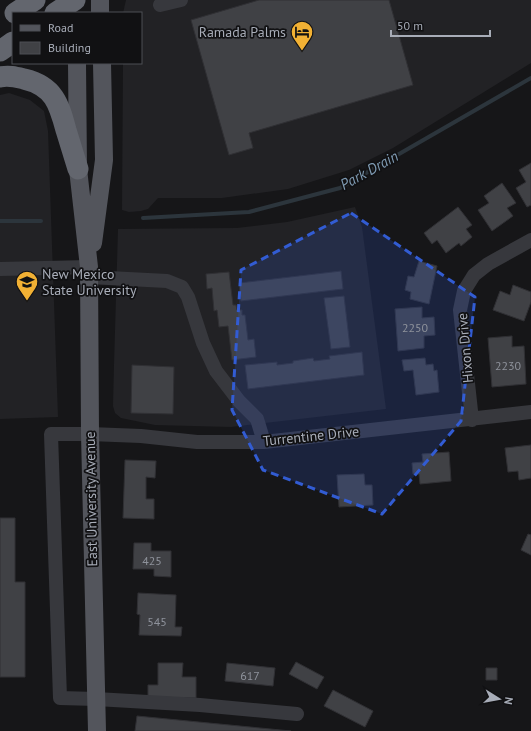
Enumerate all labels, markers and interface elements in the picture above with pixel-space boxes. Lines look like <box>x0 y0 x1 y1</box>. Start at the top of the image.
legend <box>12 12 142 64</box>
scale bar <box>391 12 490 38</box>
text: 50 m <box>397 18 423 33</box>
hotel icon: Ramada Palms <box>289 19 315 52</box>
text: Road <box>48 20 73 35</box>
place label: Ramada Palms <box>199 23 286 41</box>
text: Building <box>48 40 91 55</box>
water label: Park Drain <box>336 146 402 194</box>
place label: New Mexico State University <box>42 265 137 299</box>
school or university icon: New Mexico State University <box>14 269 40 302</box>
street label: Hixon Drive <box>453 312 477 384</box>
house number: 2250 <box>402 320 429 335</box>
house number: 2230 <box>495 358 522 373</box>
street label: Turrentine Drive <box>262 422 360 450</box>
street label: East University Avenue <box>81 431 101 567</box>
house number: 425 <box>142 553 162 568</box>
house number: 545 <box>147 614 167 629</box>
house number: 617 <box>240 668 260 683</box>
north arrow <box>479 679 519 719</box>
text: N <box>501 696 516 706</box>

